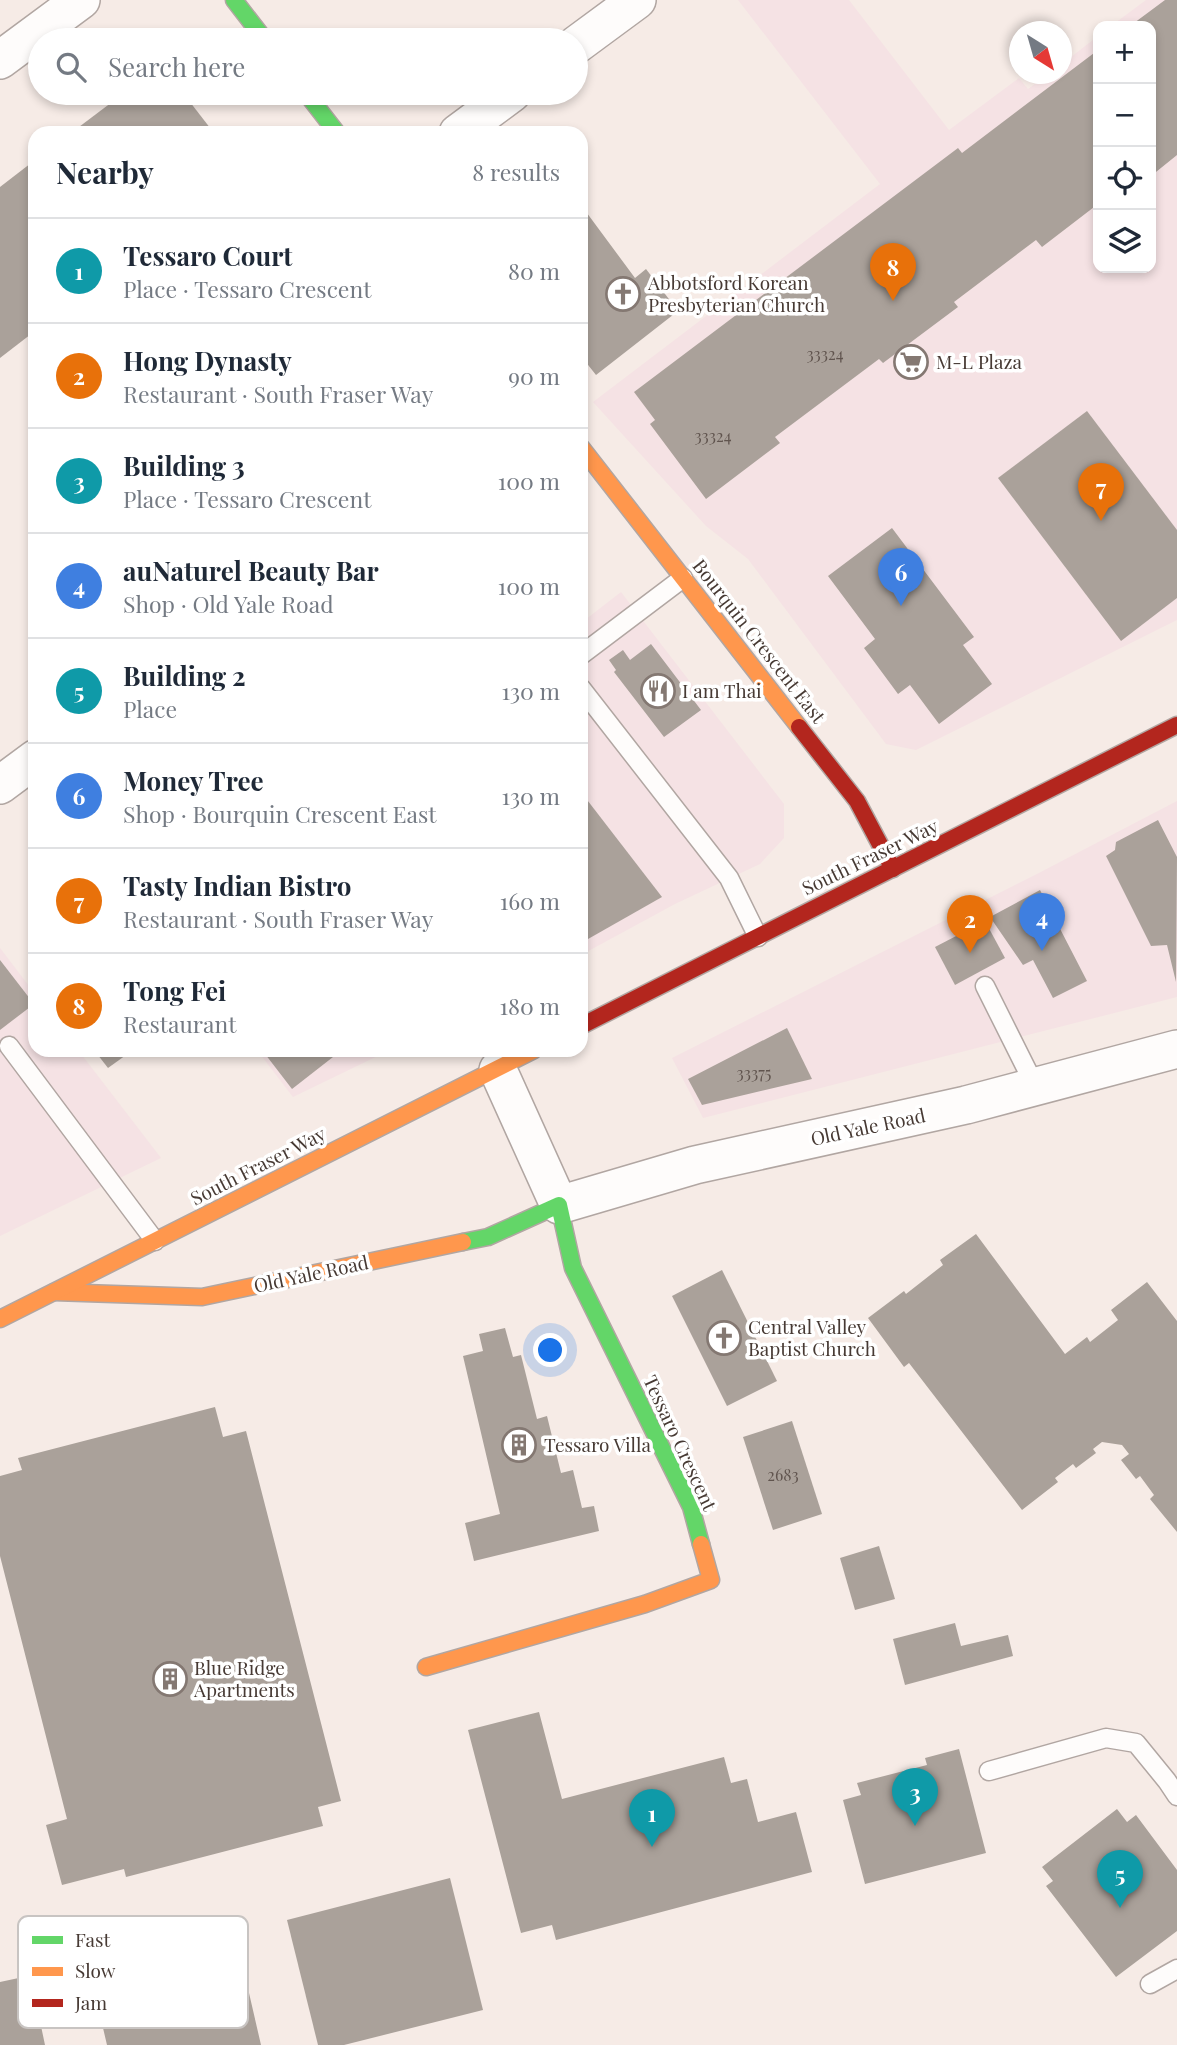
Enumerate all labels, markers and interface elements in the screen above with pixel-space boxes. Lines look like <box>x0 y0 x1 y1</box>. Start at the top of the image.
north arrow <box>1009 21 1072 84</box>
map controls <box>1093 21 1156 273</box>
button: + <box>1093 21 1156 84</box>
search box <box>28 28 588 105</box>
icon: search <box>52 48 90 86</box>
text: Search here <box>108 49 245 84</box>
button: − <box>1093 84 1156 147</box>
button: locate <box>1093 147 1156 210</box>
text: Nearby <box>56 152 154 192</box>
text: 8 results <box>472 156 560 187</box>
button: layers <box>1093 210 1156 273</box>
text: Tessaro Court <box>123 238 293 273</box>
pin: 8 <box>870 243 916 301</box>
text: 1 <box>75 255 83 286</box>
text: 80 m <box>508 255 560 286</box>
place label: Abbotsford Korean Presbyterian Church <box>647 269 825 317</box>
text: Place · Tessaro Crescent <box>123 273 371 304</box>
church icon: Abbotsford Korean Presbyterian Church <box>604 275 642 313</box>
text: Hong Dynasty <box>123 343 292 378</box>
house number: 33324 <box>806 343 844 364</box>
supermarket icon: M-L Plaza <box>892 343 930 381</box>
place label: M-L Plaza <box>936 348 1023 374</box>
text: 2 <box>73 360 85 391</box>
text: 90 m <box>508 360 560 391</box>
text: Restaurant · South Fraser Way <box>123 378 433 409</box>
house number: 33324 <box>694 425 732 446</box>
text: Building 3 <box>123 448 245 483</box>
pin: 7 <box>1078 463 1124 521</box>
text: 3 <box>73 465 85 496</box>
text: 100 m <box>498 465 560 496</box>
text: Place · Tessaro Crescent <box>123 483 371 514</box>
pin: 6 <box>878 548 924 606</box>
text: auNaturel Beauty Bar <box>123 553 379 588</box>
street label: Bourquin Crescent East <box>687 553 832 728</box>
text: 4 <box>73 570 85 601</box>
text: 100 m <box>498 570 560 601</box>
text: Shop · Old Yale Road <box>123 588 334 619</box>
text: Building 2 <box>123 658 246 693</box>
restaurant icon: I am Thai <box>639 672 677 710</box>
text: 5 <box>74 675 84 706</box>
text: 130 m <box>502 675 560 706</box>
place label: I am Thai <box>682 677 762 703</box>
text: Place <box>123 693 177 724</box>
text: Money Tree <box>123 763 264 798</box>
text: 6 <box>73 780 85 811</box>
text: 130 m <box>502 780 560 811</box>
text: Shop · Bourquin Crescent East <box>123 798 436 829</box>
street label: South Fraser Way <box>797 812 942 900</box>
text: Tasty Indian Bistro <box>123 868 351 903</box>
text: 7 <box>74 885 84 916</box>
text: 160 m <box>500 885 560 916</box>
pin: 4 <box>1019 893 1065 951</box>
pin: 2 <box>947 895 993 953</box>
text: Restaurant · South Fraser Way <box>123 903 433 934</box>
text: Tong Fei <box>123 973 226 1008</box>
text: 8 <box>73 990 85 1021</box>
text: 180 m <box>500 990 560 1021</box>
text: Restaurant <box>123 1008 236 1039</box>
house number: 33375 <box>737 1062 771 1083</box>
street label: Old Yale Road <box>808 1101 928 1151</box>
street label: South Fraser Way <box>185 1120 330 1210</box>
street label: Old Yale Road <box>251 1248 371 1298</box>
place label: Central Valley Baptist Church <box>748 1313 876 1361</box>
church icon: Central Valley Baptist Church <box>705 1319 743 1357</box>
your location <box>533 1333 567 1367</box>
street label: Tessaro Crescent <box>638 1371 724 1515</box>
building icon: Tessaro Villa <box>500 1426 538 1464</box>
place label: Tessaro Villa <box>544 1431 651 1457</box>
house number: 2683 <box>767 1464 799 1485</box>
place label: Blue Ridge Apartments <box>193 1654 295 1702</box>
building icon: Blue Ridge Apartments <box>151 1660 189 1698</box>
pin: 3 <box>892 1768 938 1826</box>
pin: 1 <box>629 1789 675 1847</box>
pin: 5 <box>1097 1850 1143 1908</box>
legend <box>18 1916 248 2028</box>
text: Fast <box>75 1926 111 1952</box>
text: Slow <box>75 1957 116 1983</box>
text: Jam <box>74 1989 107 2015</box>

